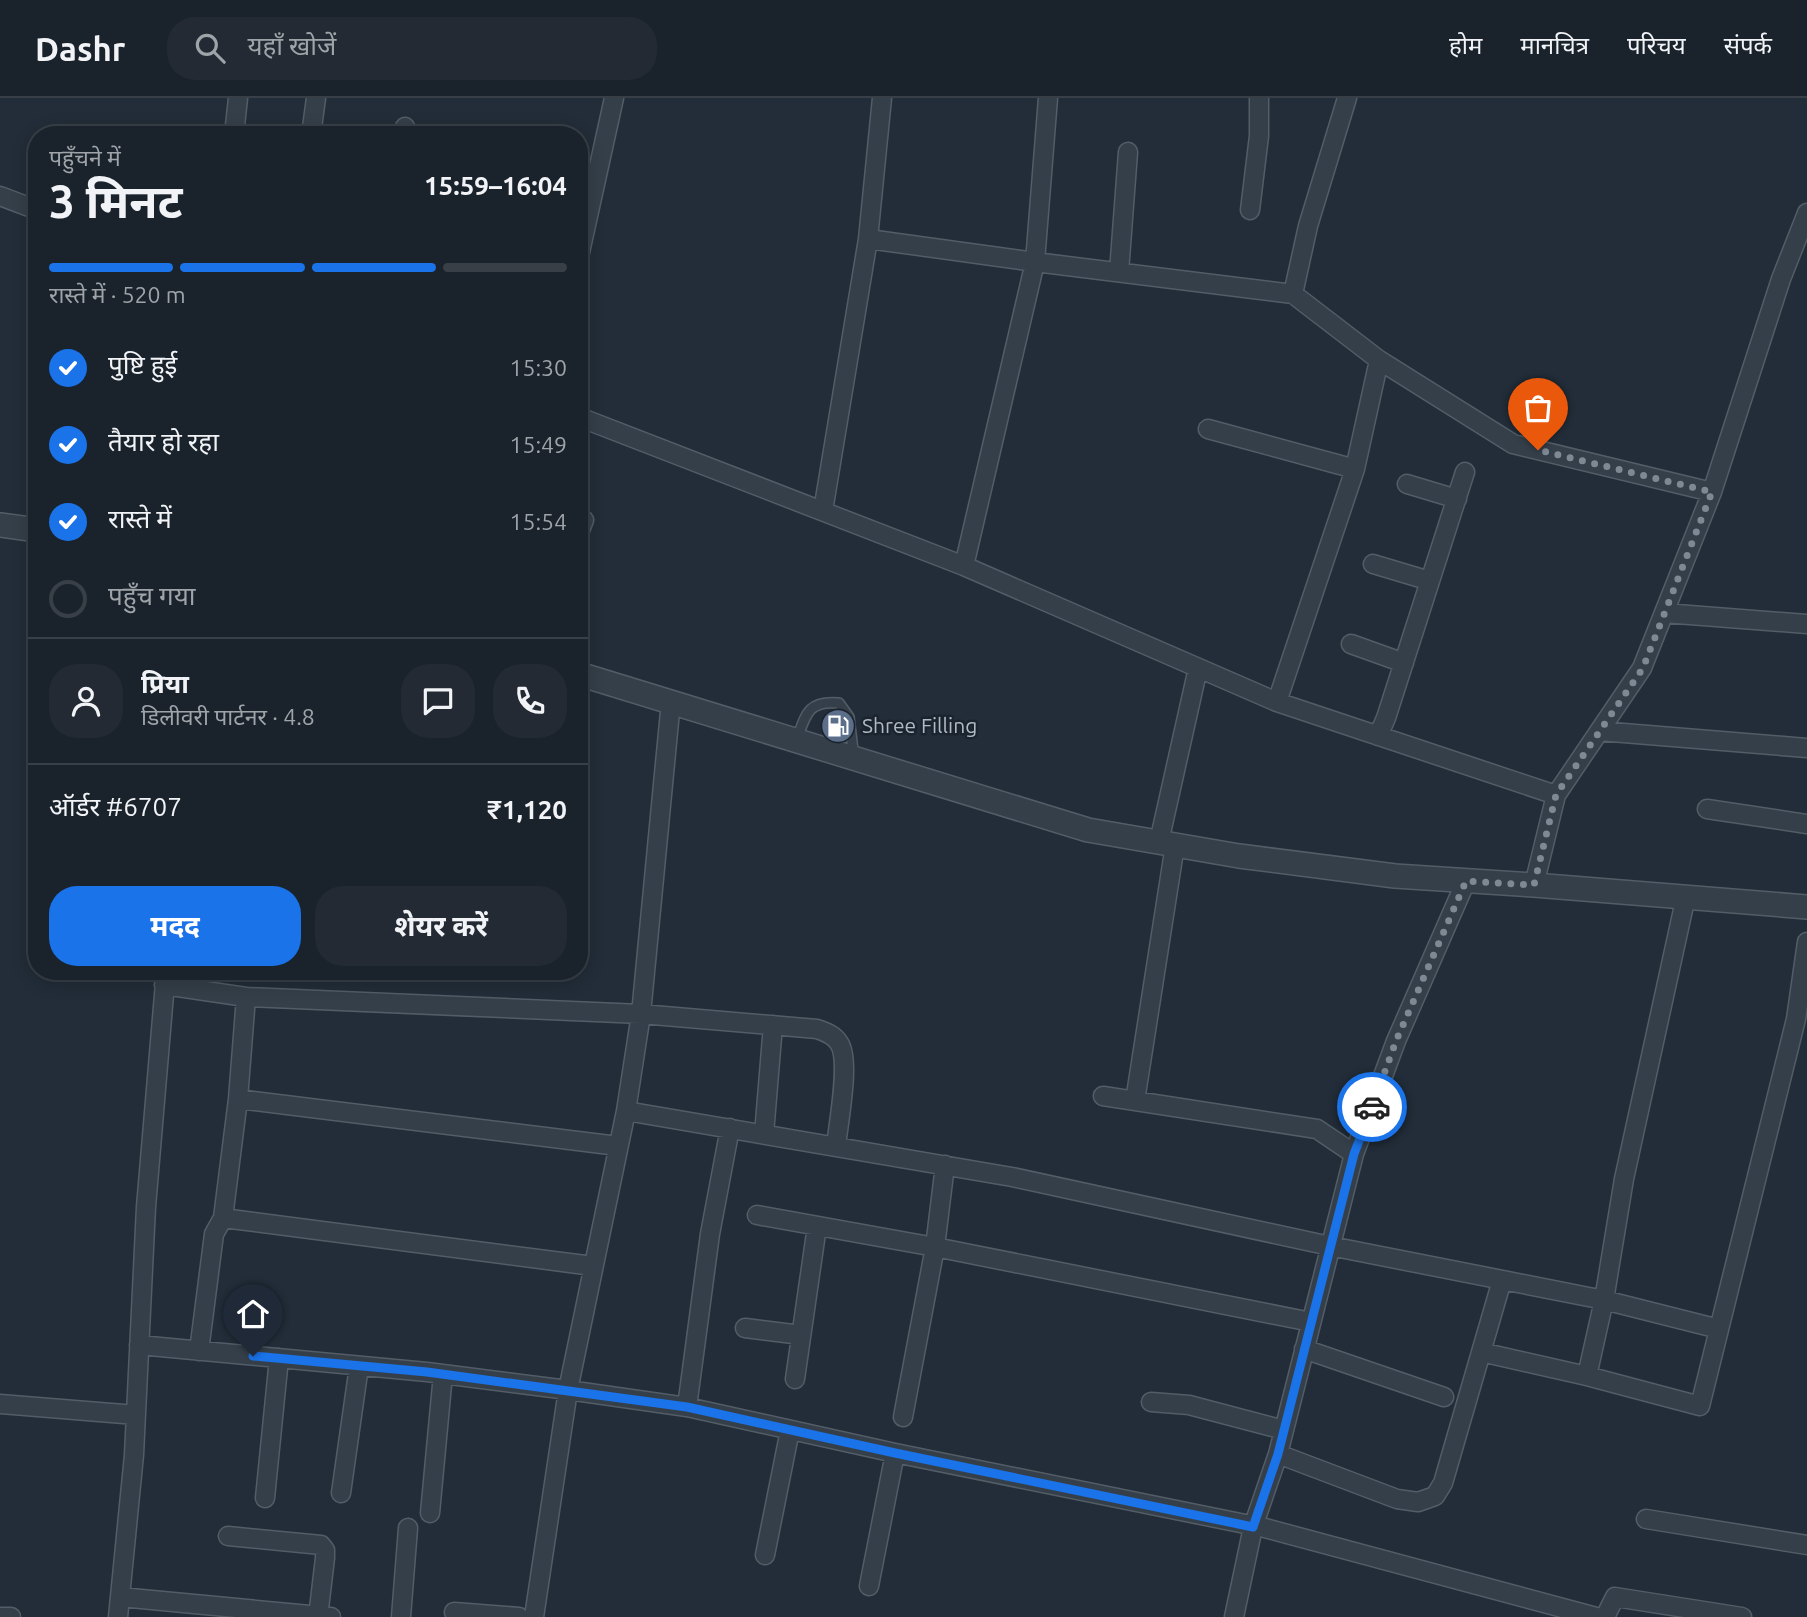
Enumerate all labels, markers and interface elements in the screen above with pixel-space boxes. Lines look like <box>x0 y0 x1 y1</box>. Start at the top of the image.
search box <box>167 17 657 80</box>
icon: search <box>191 29 229 67</box>
text: Dashr <box>35 30 125 67</box>
text: यहाँ खोजें <box>247 31 336 60</box>
text: होम <box>1449 32 1482 59</box>
text: मानचित्र <box>1520 32 1589 59</box>
text: परिचय <box>1627 32 1686 59</box>
text: संपर्क <box>1724 32 1772 59</box>
text: पहुँचने में <box>49 145 121 170</box>
text: 15:59–16:04 <box>424 171 567 200</box>
text: 3 मिनट <box>49 175 182 227</box>
text: रास्ते में · 520 m <box>49 282 186 307</box>
icon: check <box>49 349 87 387</box>
text: पुष्टि हुई <box>108 350 177 379</box>
text: 15:30 <box>509 355 567 380</box>
pin <box>1508 378 1568 450</box>
icon: bag <box>1519 389 1557 427</box>
icon: check <box>49 426 87 464</box>
text: तैयार हो रहा <box>108 427 219 456</box>
text: 15:49 <box>509 432 567 457</box>
icon: check <box>49 503 87 541</box>
text: रास्ते में <box>108 504 172 533</box>
text: 15:54 <box>509 509 567 534</box>
text: पहुँच गया <box>108 581 196 610</box>
button: person <box>49 664 123 738</box>
button: chat <box>401 664 475 738</box>
button: phone <box>493 664 567 738</box>
text: प्रिया <box>141 669 189 698</box>
text: डिलीवरी पार्टनर · 4.8 <box>141 704 315 729</box>
fuel station icon: Shree Filling <box>819 707 857 745</box>
place label: Shree Filling <box>862 713 977 737</box>
text: ऑर्डर #6707 <box>49 792 182 821</box>
text: ₹1,120 <box>487 795 567 824</box>
button: मदद <box>49 886 301 966</box>
button: शेयर करें <box>315 886 567 966</box>
courier <box>1337 1072 1407 1142</box>
icon: car <box>1353 1088 1391 1126</box>
pin <box>223 1284 283 1356</box>
icon: home <box>234 1295 272 1333</box>

